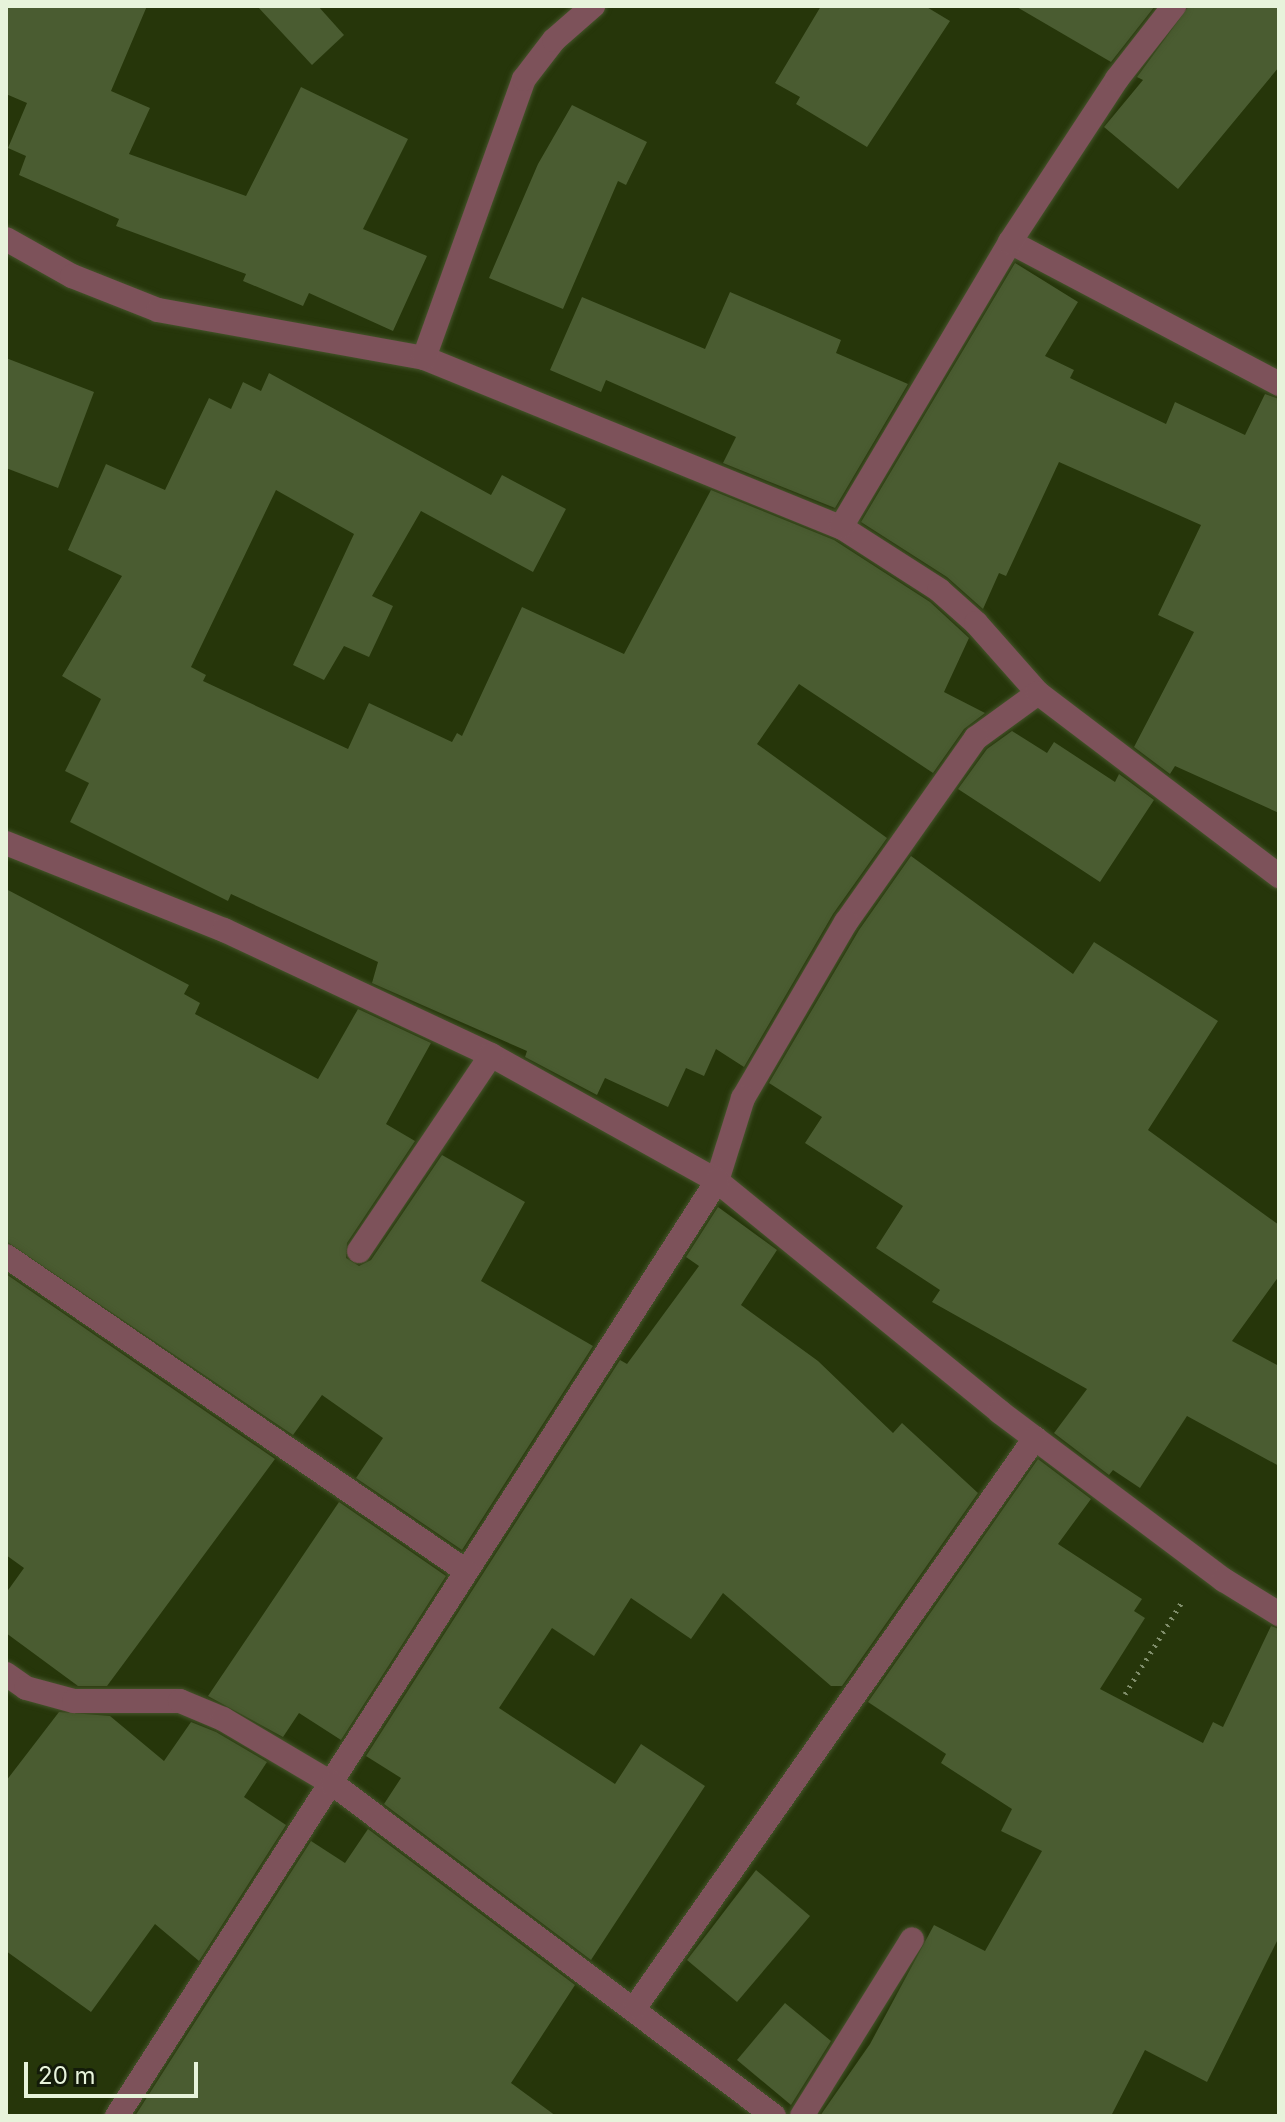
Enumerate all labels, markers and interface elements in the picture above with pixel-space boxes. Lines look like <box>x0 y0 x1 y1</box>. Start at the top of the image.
scale bar <box>28 2046 202 2096</box>
text: 20 m <box>38 2061 96 2090</box>

